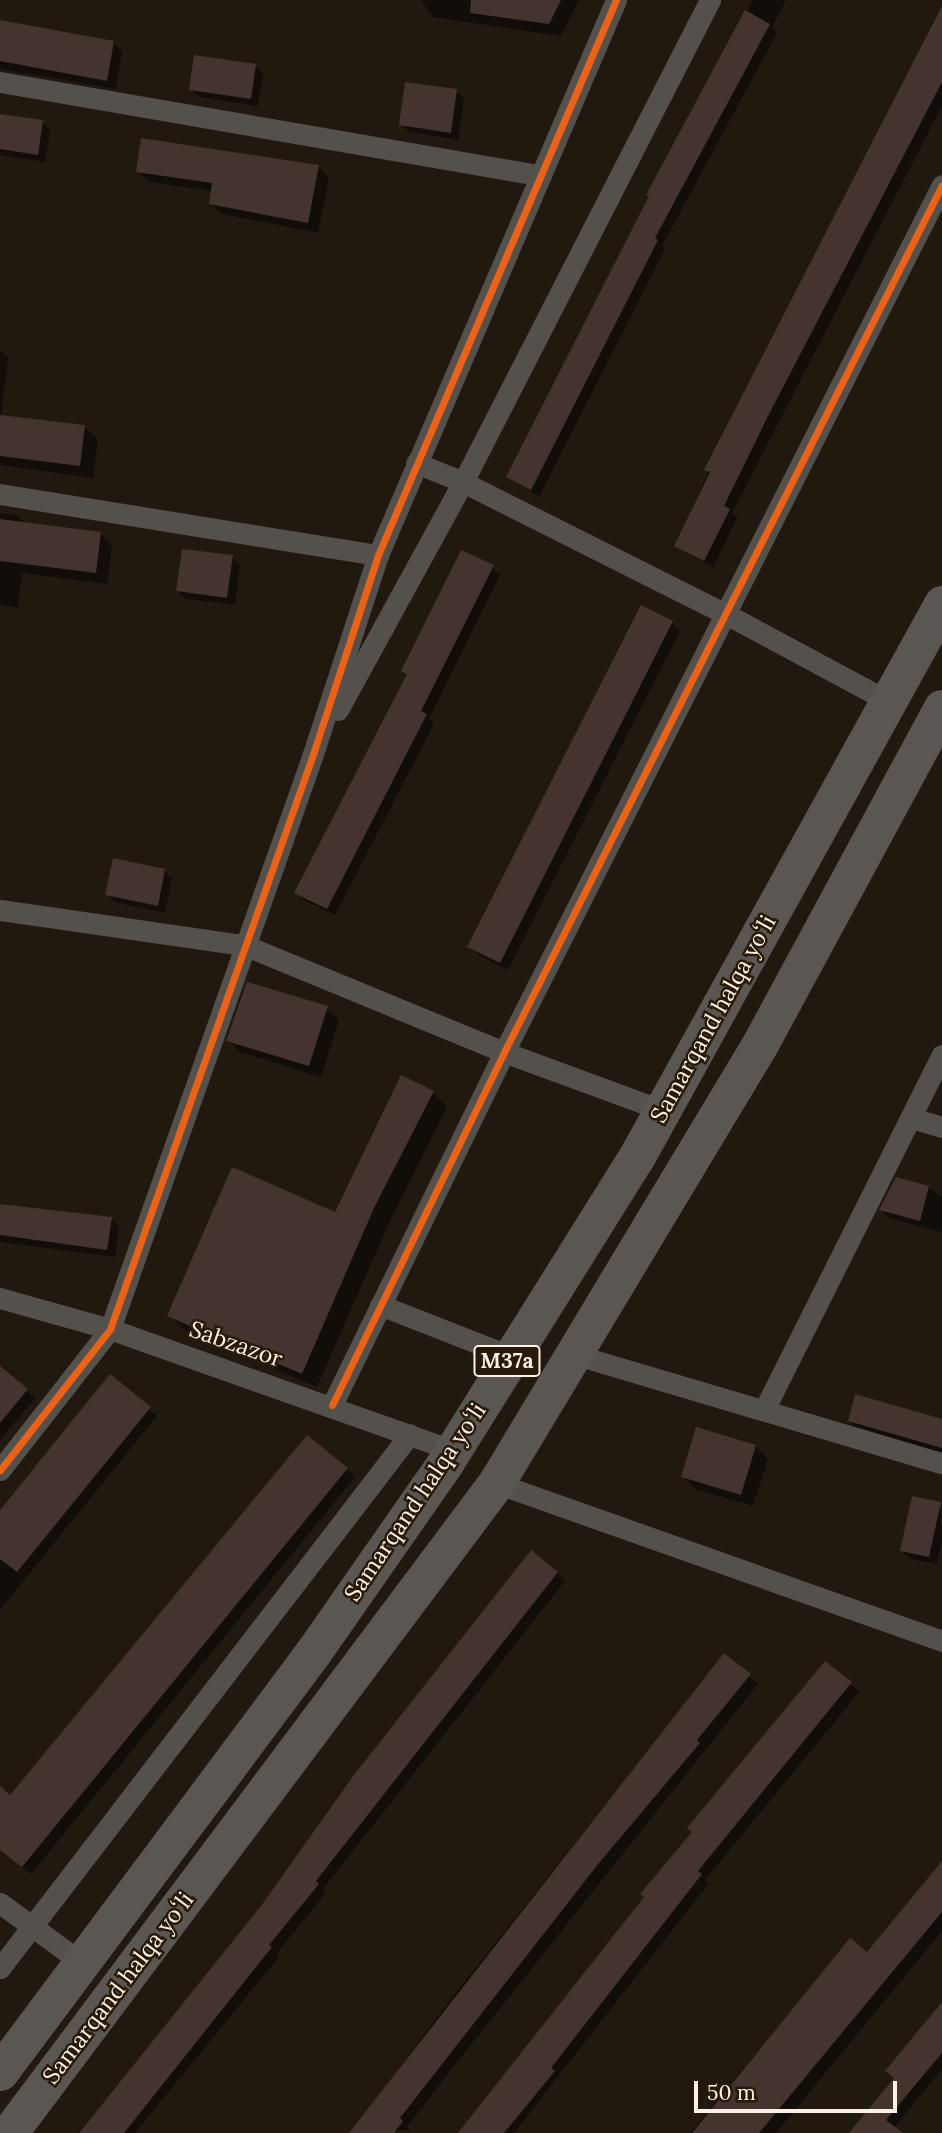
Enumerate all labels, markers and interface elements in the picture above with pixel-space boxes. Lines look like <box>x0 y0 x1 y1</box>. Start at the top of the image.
street label: Samarqand halqa yoʻli <box>644 910 782 1128</box>
street label: Sabzazor <box>186 1315 286 1373</box>
road number: M37a <box>472 1344 542 1378</box>
street label: Samarqand halqa yoʻli <box>338 1398 492 1606</box>
street label: Samarqand halqa yoʻli <box>37 1887 199 2089</box>
scale bar <box>697 2066 900 2110</box>
text: 50 m <box>707 2079 756 2106</box>

